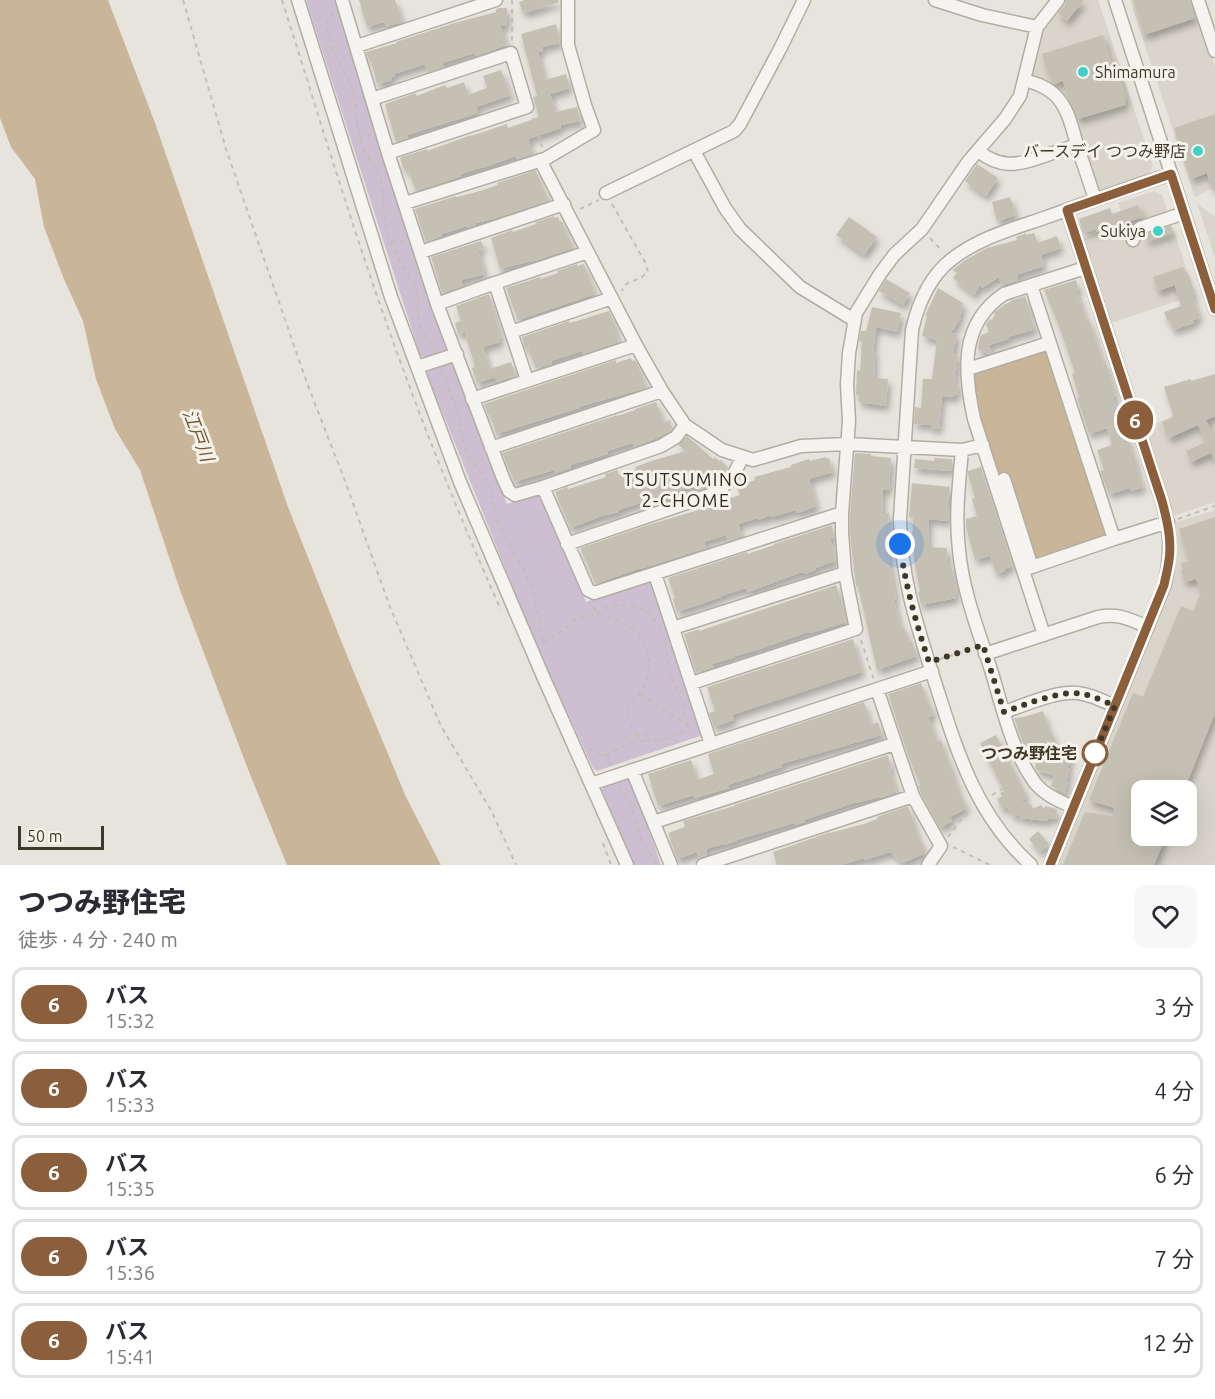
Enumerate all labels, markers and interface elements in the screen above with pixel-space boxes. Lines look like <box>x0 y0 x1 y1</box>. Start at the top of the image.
place label: Shimamura <box>1095 63 1176 81</box>
marker: Shimamura <box>1076 65 1090 79</box>
place label: バースデイ つつみ野店 <box>1023 142 1186 160</box>
marker: バースデイ つつみ野店 <box>1191 144 1205 158</box>
place label: Sukiya <box>1101 222 1146 240</box>
marker: Sukiya <box>1151 224 1165 238</box>
line badge: 6 <box>1116 400 1154 440</box>
water label: 江戸川 <box>180 406 219 466</box>
text: 6 <box>1129 408 1141 432</box>
district label: TSUTSUMINO 2-CHOME <box>623 469 749 510</box>
your location <box>885 529 915 559</box>
marker: つつみ野住宅 <box>1082 740 1108 766</box>
place label: つつみ野住宅 <box>981 744 1077 762</box>
map controls <box>1131 780 1197 846</box>
button: layers <box>1131 780 1197 846</box>
scale bar <box>18 823 104 850</box>
text: 50 m <box>27 827 63 845</box>
button: heart <box>1134 885 1197 948</box>
text: つつみ野住宅 <box>18 886 186 917</box>
text: 徒歩 · 4 分 · 240 m <box>18 928 178 951</box>
text: バス <box>105 982 149 1007</box>
text: 6 <box>48 992 60 1016</box>
text: 3 分 <box>1155 994 1194 1019</box>
text: 15:32 <box>105 1009 155 1032</box>
text: バス <box>105 1066 149 1091</box>
text: 6 <box>48 1076 60 1100</box>
text: 4 分 <box>1155 1078 1194 1103</box>
text: 15:33 <box>105 1093 155 1116</box>
text: バス <box>105 1150 149 1175</box>
text: 6 <box>48 1160 60 1184</box>
text: 6 分 <box>1155 1162 1194 1187</box>
text: 15:35 <box>105 1177 155 1200</box>
text: バス <box>105 1234 149 1259</box>
text: 6 <box>48 1244 60 1268</box>
text: 7 分 <box>1155 1246 1194 1271</box>
text: 15:36 <box>105 1261 155 1284</box>
text: バス <box>105 1318 149 1343</box>
text: 6 <box>48 1328 60 1352</box>
text: 12 分 <box>1142 1330 1194 1355</box>
text: 15:41 <box>105 1345 155 1368</box>

